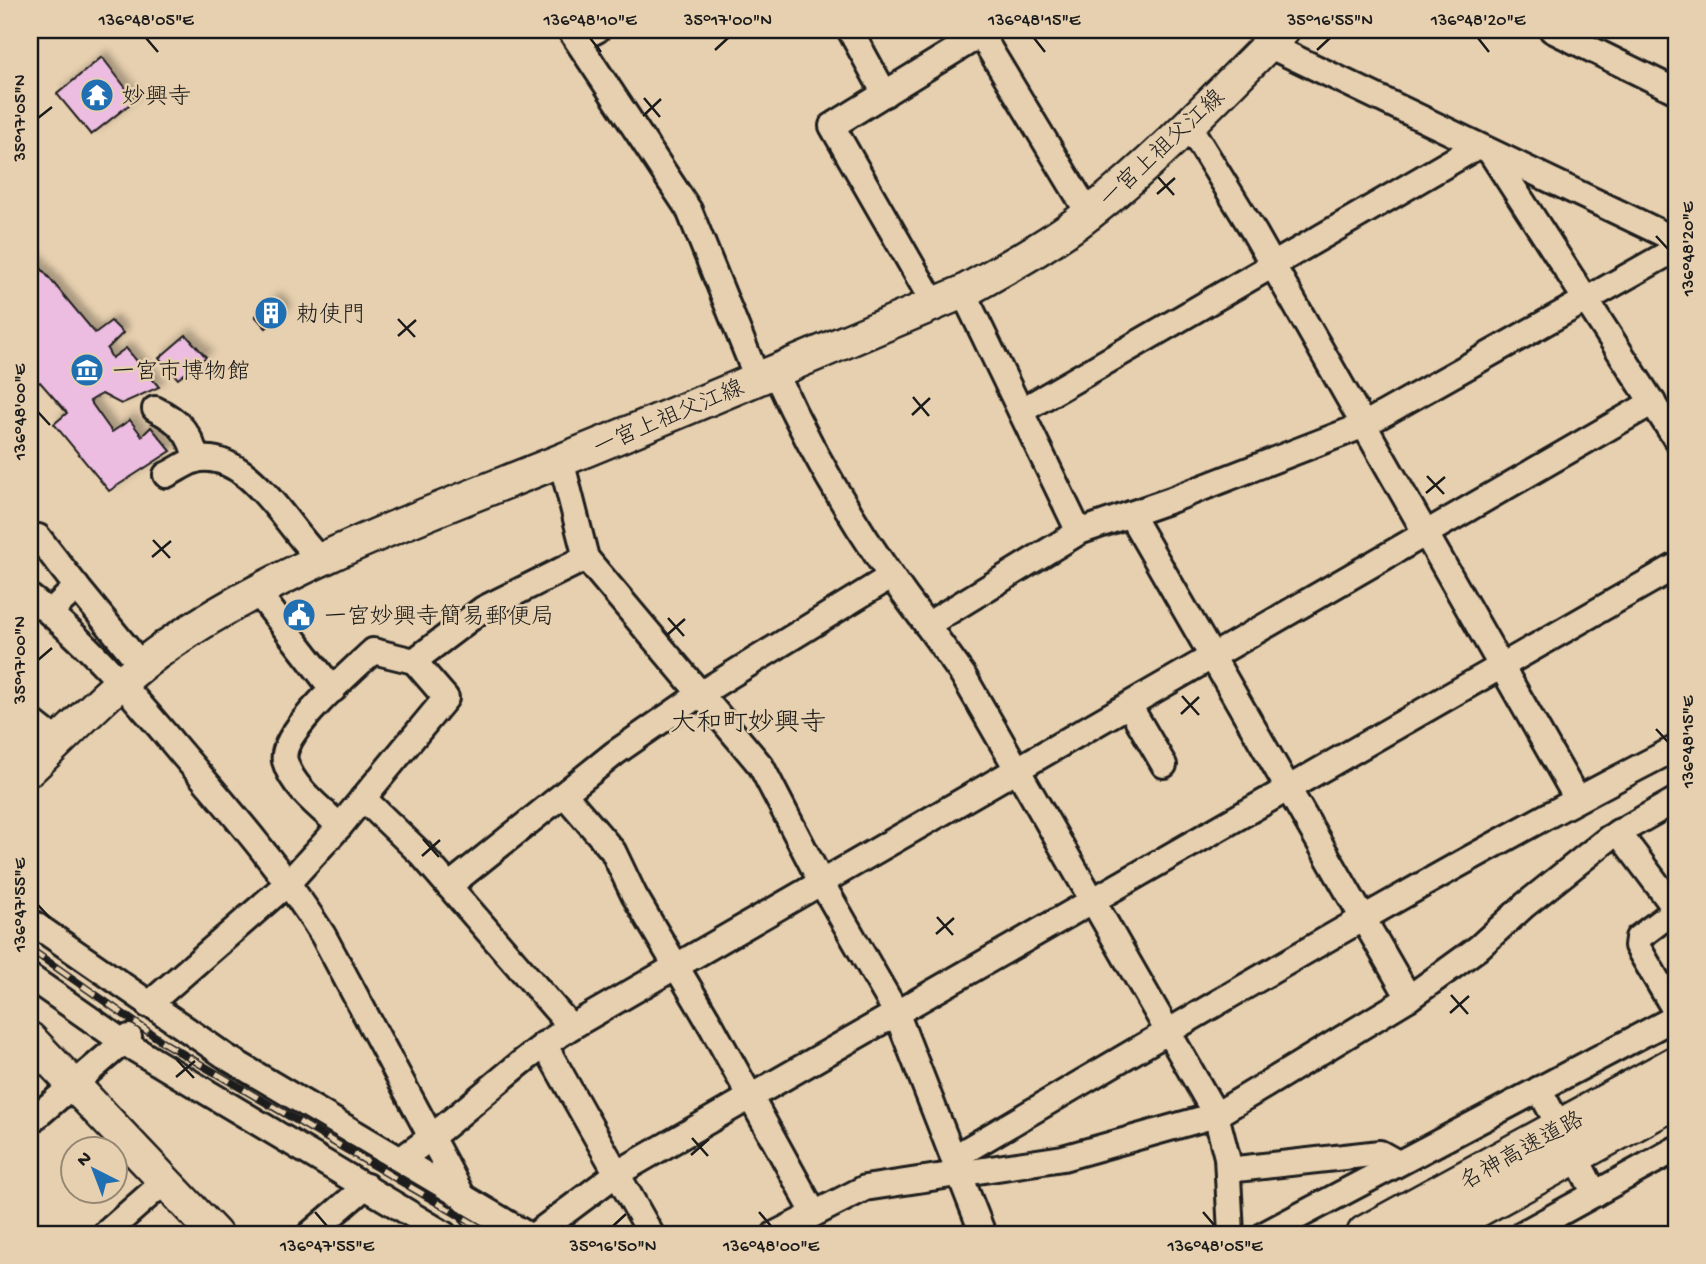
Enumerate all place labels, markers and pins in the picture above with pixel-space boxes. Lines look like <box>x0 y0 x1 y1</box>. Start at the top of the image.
temple icon: 妙興寺 <box>78 76 116 114</box>
place label: 妙興寺 <box>122 84 191 112</box>
building icon: 勅使門 <box>252 294 290 332</box>
place label: 勅使門 <box>296 302 365 330</box>
museum icon: 一宮市博物館 <box>68 351 106 389</box>
place label: 一宮市博物館 <box>112 359 250 387</box>
public building icon: 一宮妙興寺簡易郵便局 <box>280 596 318 634</box>
place label: 一宮妙興寺簡易郵便局 <box>324 604 554 632</box>

